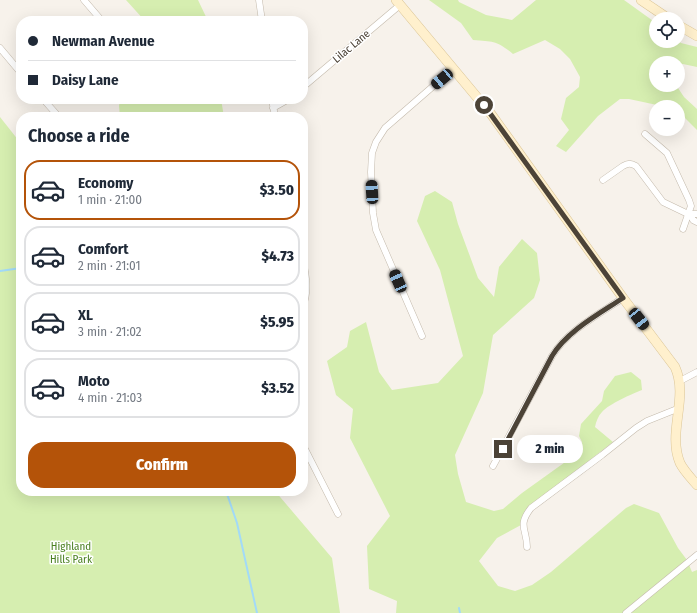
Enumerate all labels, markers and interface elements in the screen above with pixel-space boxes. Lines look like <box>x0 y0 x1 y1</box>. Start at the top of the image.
map controls <box>649 12 685 136</box>
button: locate <box>649 12 685 48</box>
street label: Lilac Lane <box>330 27 373 66</box>
text: Newman Avenue <box>52 32 155 50</box>
button: + <box>649 56 685 92</box>
car <box>429 67 455 91</box>
text: Daisy Lane <box>52 71 119 89</box>
route start <box>475 96 493 114</box>
button: − <box>649 100 685 136</box>
text: Choose a ride <box>28 125 130 147</box>
icon: car <box>30 172 66 208</box>
text: Economy <box>78 174 133 192</box>
car <box>365 180 379 204</box>
text: $3.50 <box>260 181 294 199</box>
text: 1 min · 21:00 <box>78 192 142 207</box>
icon: car <box>30 238 66 274</box>
text: Comfort <box>78 240 129 258</box>
text: $4.73 <box>261 247 294 265</box>
text: 2 min · 21:01 <box>78 258 141 273</box>
car <box>388 268 408 294</box>
icon: car <box>30 304 66 340</box>
text: XL <box>78 306 93 324</box>
car <box>627 306 651 332</box>
text: $5.95 <box>260 313 294 331</box>
text: 3 min · 21:02 <box>78 324 142 339</box>
icon: car <box>30 370 66 406</box>
text: Moto <box>78 372 110 390</box>
text: $3.52 <box>261 379 294 397</box>
text: 4 min · 21:03 <box>78 390 142 405</box>
callout: 2 min <box>517 435 583 463</box>
route end <box>494 440 512 458</box>
text: 2 min <box>536 441 564 456</box>
button: Confirm <box>28 442 296 488</box>
park label: Highland Hills Park <box>50 540 93 566</box>

